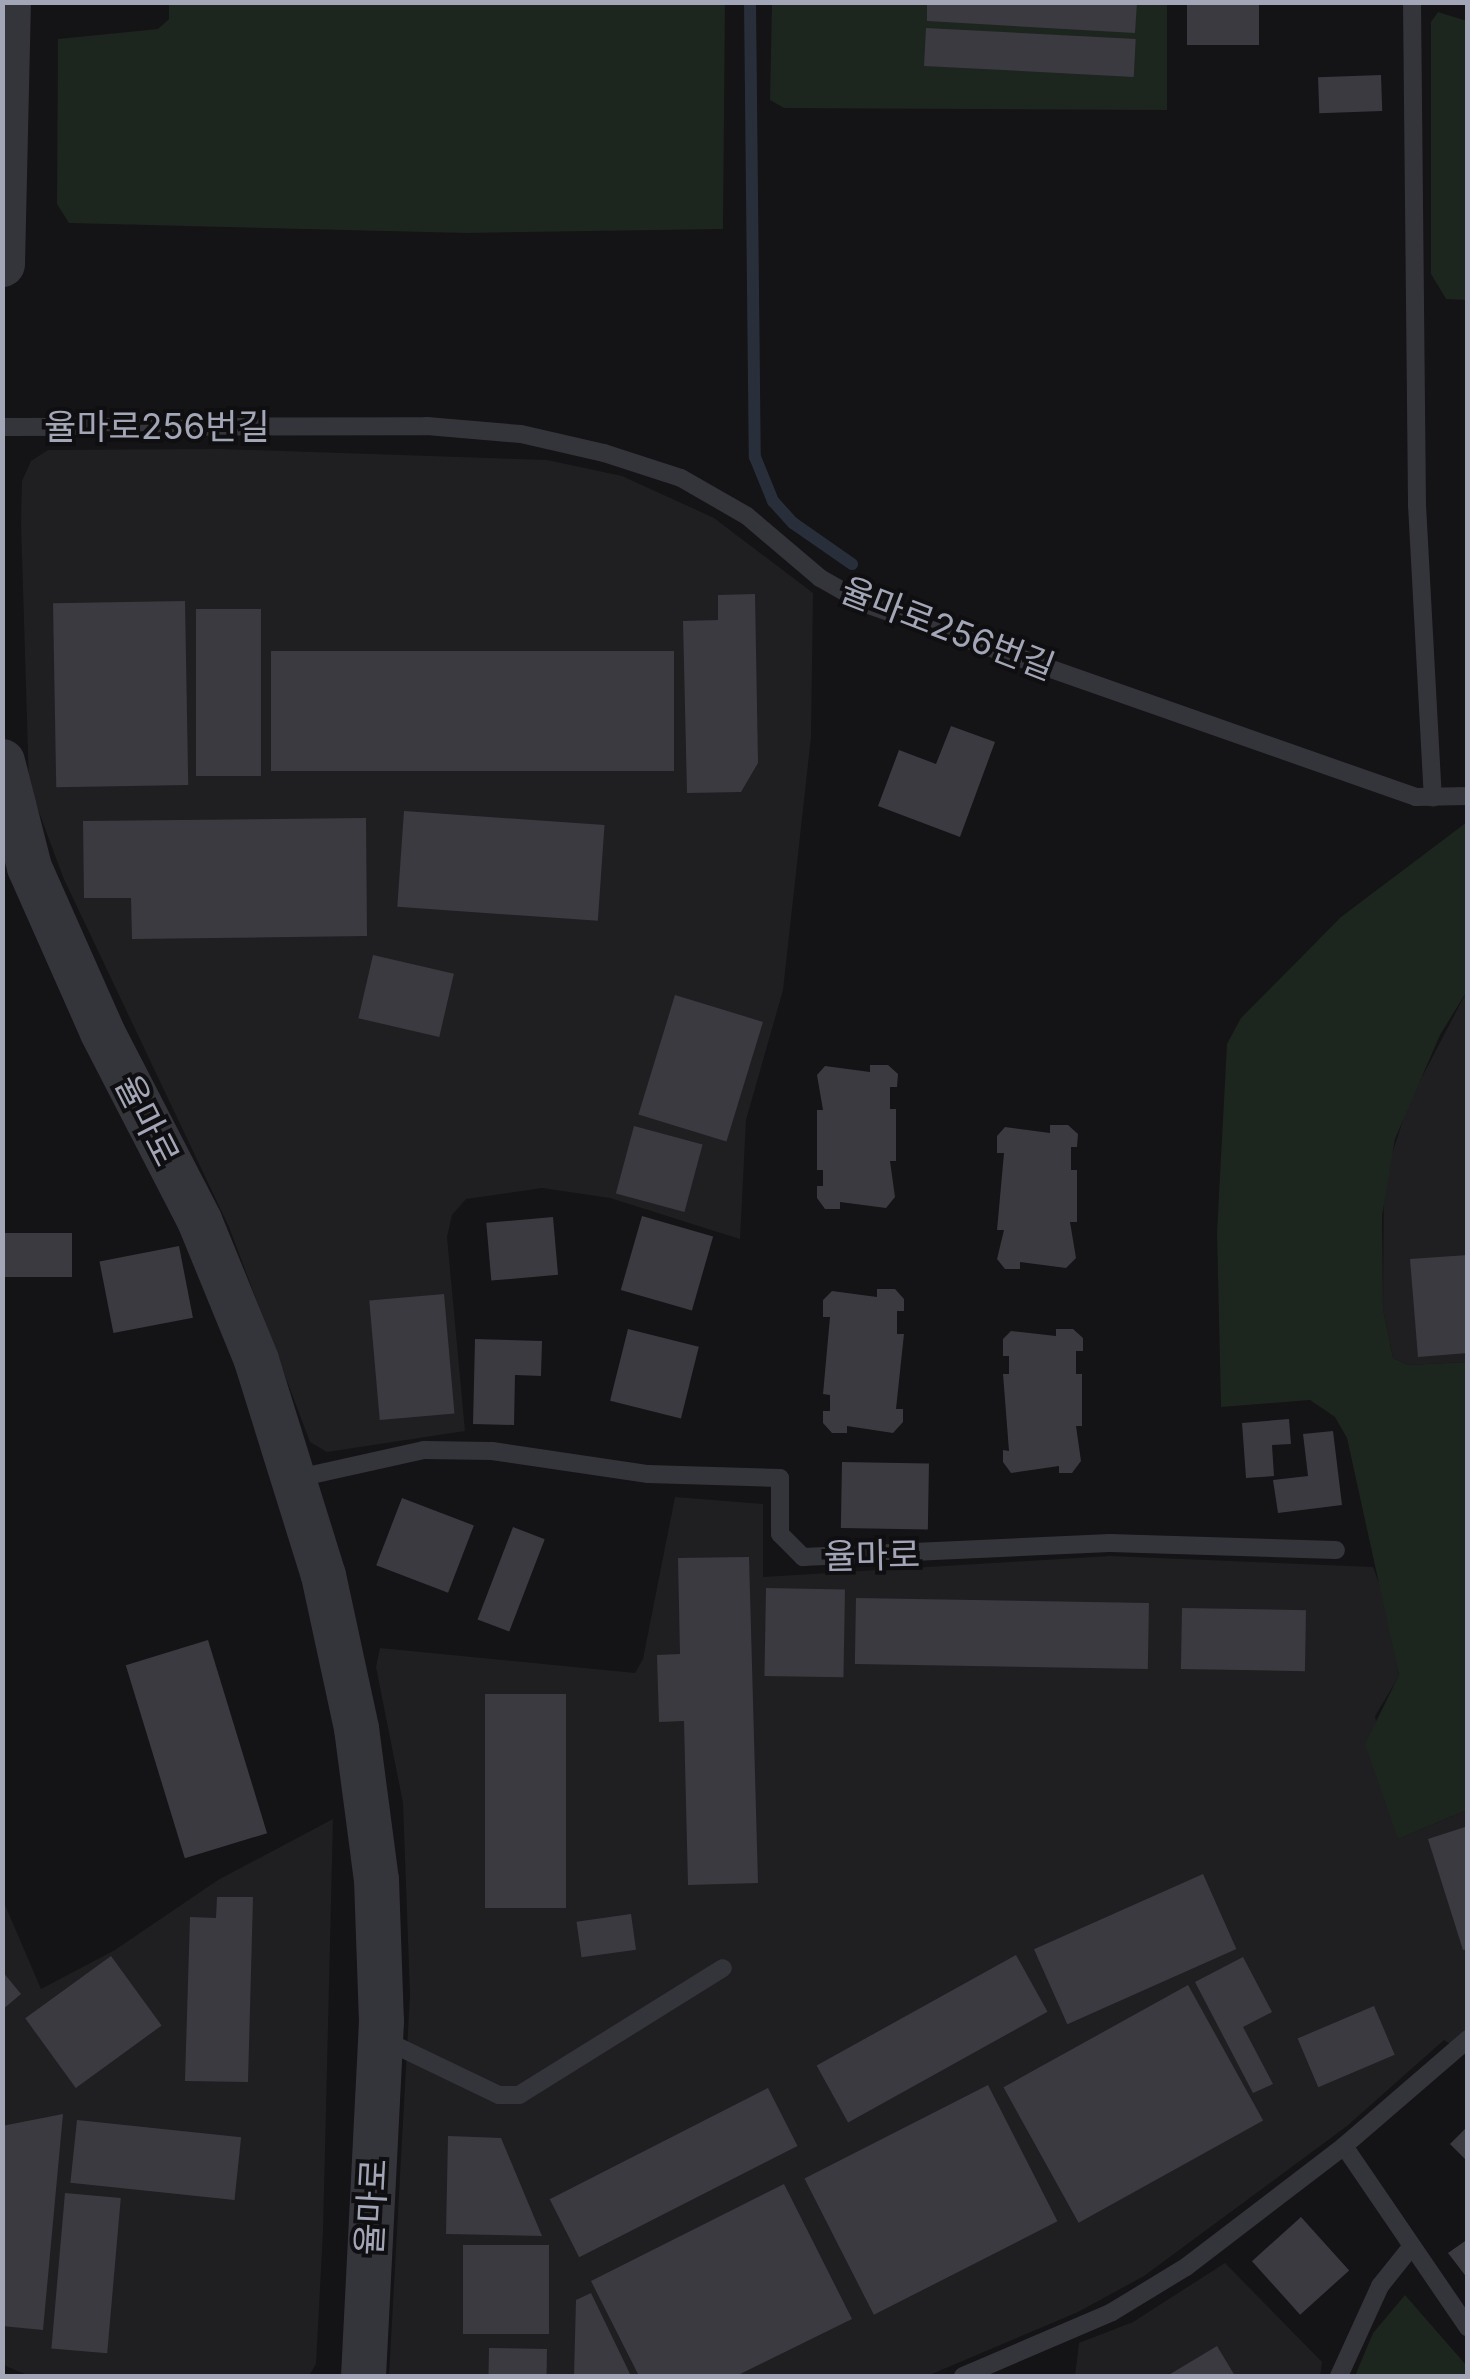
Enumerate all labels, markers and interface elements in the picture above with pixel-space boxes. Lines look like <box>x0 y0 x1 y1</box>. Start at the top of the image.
street label: 율마로256번길 <box>44 405 270 447</box>
street label: 율마로256번길 <box>835 568 1061 688</box>
street label: 율마로 <box>107 1067 189 1173</box>
street label: 율마로 <box>823 1533 921 1577</box>
street label: 율마로 <box>348 2158 394 2256</box>

